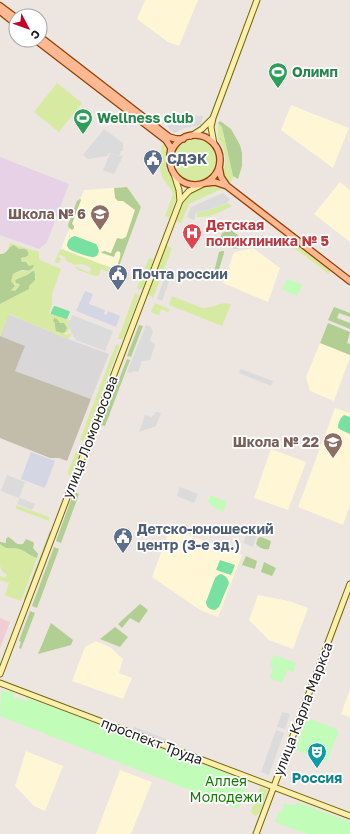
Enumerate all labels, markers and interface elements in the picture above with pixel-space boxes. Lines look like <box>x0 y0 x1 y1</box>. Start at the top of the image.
north arrow <box>8 8 48 48</box>
text: С <box>28 28 43 42</box>
sports icon: Олимп <box>267 61 289 89</box>
place label: Олимп <box>292 63 338 80</box>
sports icon: Wellness club <box>72 107 94 135</box>
place label: Wellness club <box>97 109 194 126</box>
public building icon: СДЭК <box>142 148 164 176</box>
place label: СДЭК <box>167 150 208 167</box>
school or university icon: Школа № 6 <box>89 203 111 231</box>
place label: Школа № 6 <box>8 205 86 222</box>
place label: Детская поликлиника № 5 <box>206 216 329 249</box>
hospital icon: Детская поликлиника № 5 <box>181 222 203 250</box>
public building icon: Почта россии <box>107 263 129 291</box>
place label: Почта россии <box>132 265 228 282</box>
street label: улица Ломоносова <box>58 373 121 501</box>
school or university icon: Школа № 22 <box>322 431 344 459</box>
place label: Школа № 22 <box>233 433 319 450</box>
place label: Детско-юношеский центр (3-е зд.) <box>137 520 274 553</box>
public building icon: Детско-юношеский центр (3-е зд.) <box>112 526 134 554</box>
street label: улица Карла Маркса <box>269 639 336 778</box>
street label: проспект Труда <box>99 713 205 768</box>
theatre icon: Россия <box>306 741 328 769</box>
place label: Россия <box>292 769 342 786</box>
park label: Аллея Молодежи <box>190 772 262 805</box>

